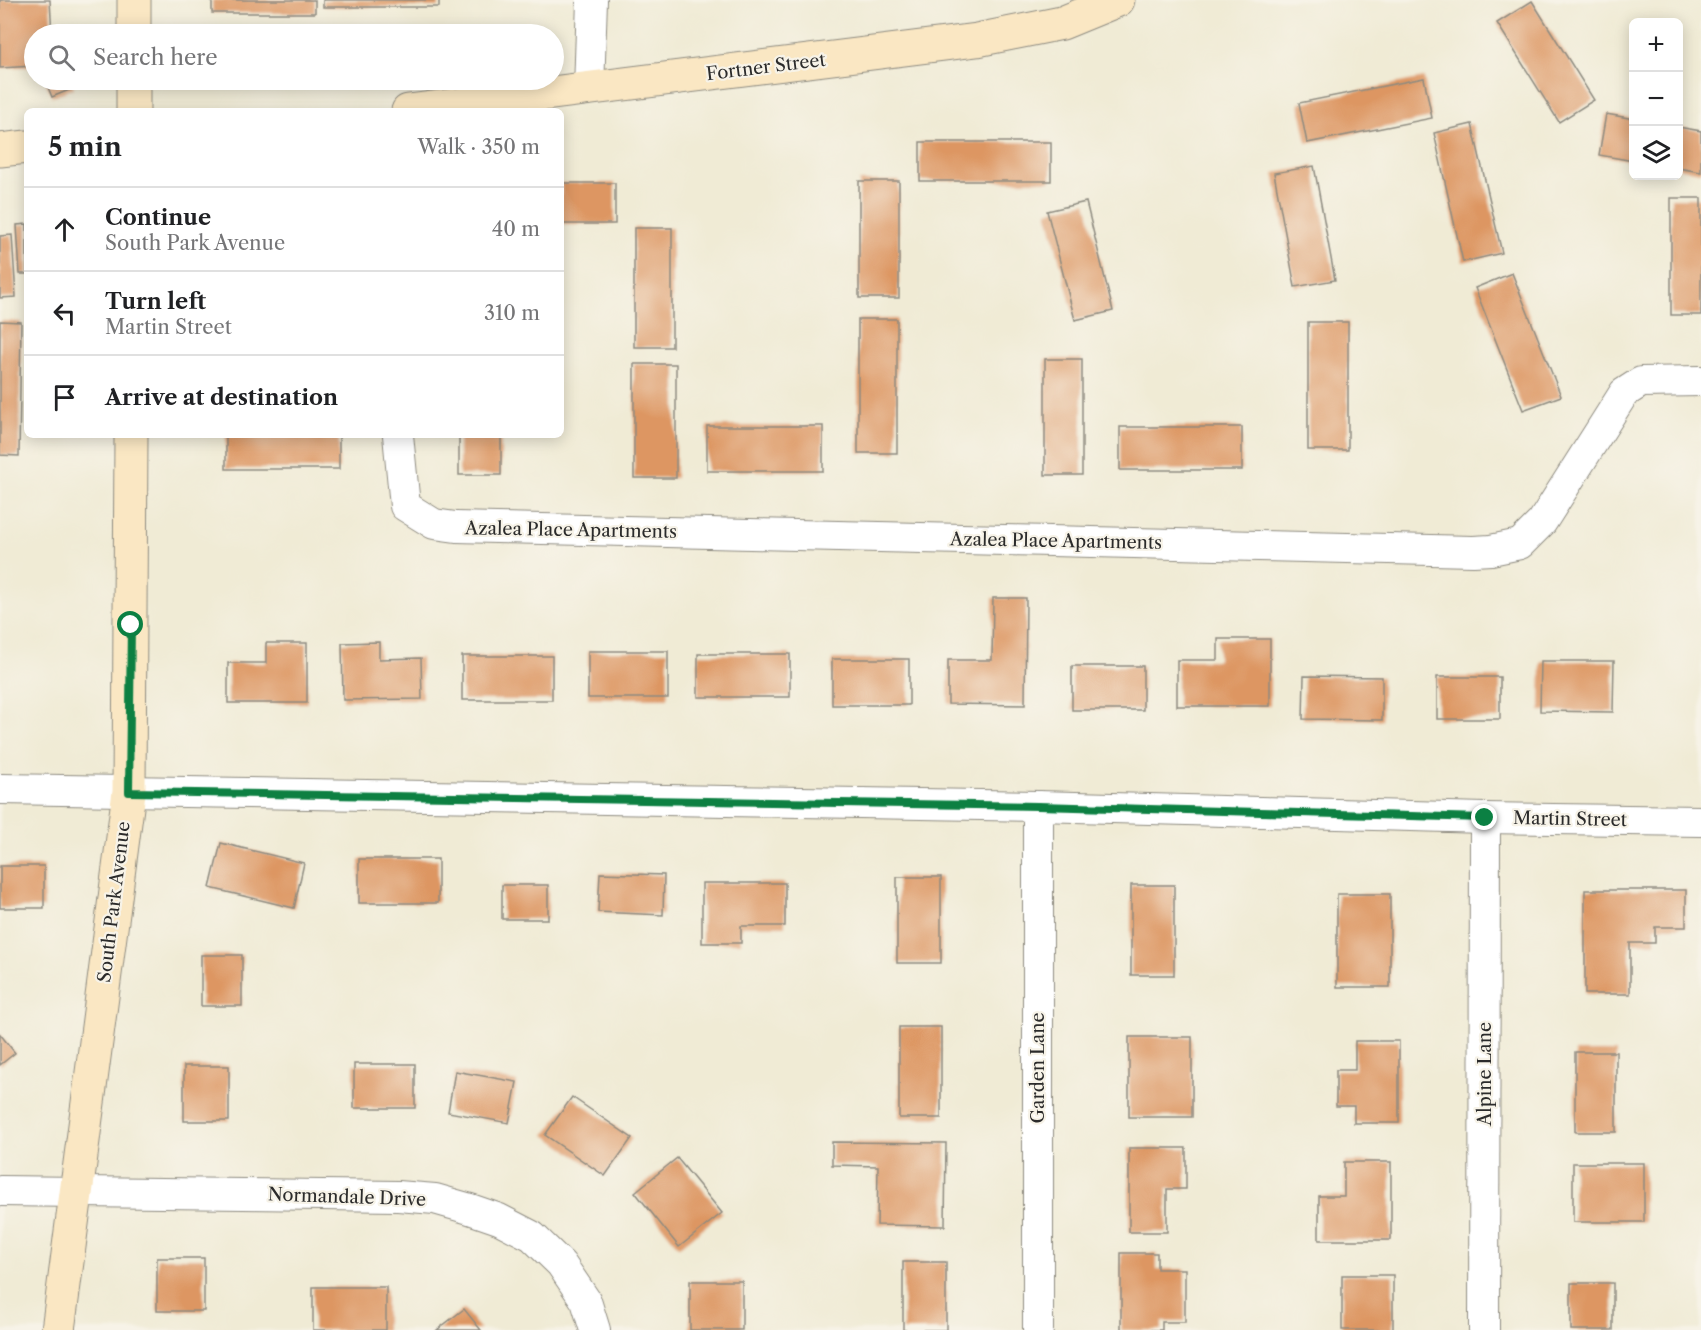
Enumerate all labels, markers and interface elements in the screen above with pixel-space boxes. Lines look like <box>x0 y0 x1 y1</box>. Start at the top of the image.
map controls <box>1629 18 1683 180</box>
button: + <box>1629 18 1683 72</box>
search box <box>24 24 564 90</box>
icon: search <box>45 41 78 74</box>
text: Search here <box>93 44 218 71</box>
street label: Fortner Street <box>705 49 828 85</box>
button: − <box>1629 72 1683 126</box>
button: layers <box>1629 126 1683 180</box>
text: 5 min <box>48 131 122 163</box>
text: Walk · 350 m <box>417 135 540 159</box>
text: Continue <box>105 204 211 231</box>
icon: ahead <box>48 213 81 246</box>
text: 40 m <box>492 217 540 241</box>
text: South Park Avenue <box>105 231 285 255</box>
text: Turn left <box>105 288 206 315</box>
icon: left <box>48 297 81 330</box>
text: 310 m <box>484 301 540 325</box>
text: Martin Street <box>105 315 232 339</box>
icon: arrive <box>48 381 81 414</box>
text: Arrive at destination <box>105 384 338 411</box>
street label: Azalea Place Apartments <box>464 517 677 543</box>
street label: Azalea Place Apartments <box>949 528 1162 554</box>
route start <box>117 611 143 637</box>
route end <box>1471 804 1497 830</box>
street label: Martin Street <box>1513 807 1628 831</box>
street label: South Park Avenue <box>93 820 135 984</box>
street label: Garden Lane <box>1027 1012 1049 1124</box>
street label: Alpine Lane <box>1474 1022 1496 1127</box>
street label: Normandale Drive <box>268 1183 426 1211</box>

